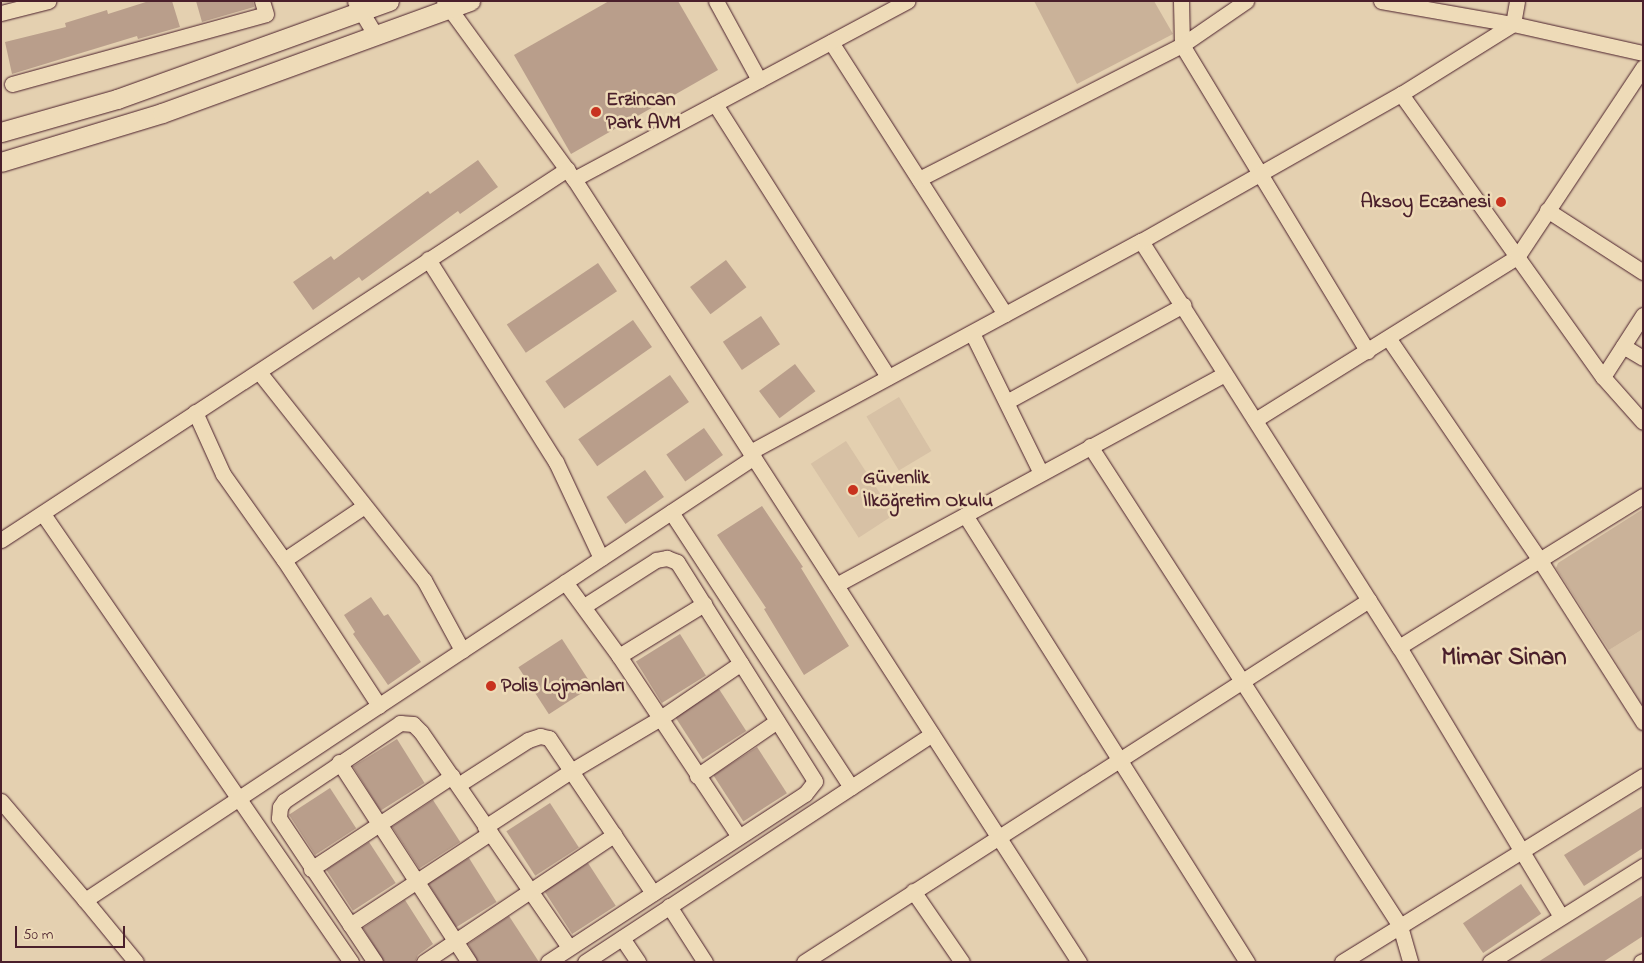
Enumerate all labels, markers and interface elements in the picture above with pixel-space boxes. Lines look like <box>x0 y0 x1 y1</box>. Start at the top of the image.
place label: Erzincan Park AVM <box>606 88 681 135</box>
marker: Erzincan Park AVM <box>590 106 602 118</box>
place label: Aksoy Eczanesi <box>1360 190 1491 214</box>
marker: Aksoy Eczanesi <box>1495 196 1507 208</box>
place label: Güvenlik İlköğretim Okulu <box>863 466 993 513</box>
marker: Güvenlik İlköğretim Okulu <box>847 484 859 496</box>
district label: Mimar Sinan <box>1441 643 1567 673</box>
place label: Polis Lojmanları <box>501 674 625 698</box>
marker: Polis Lojmanları <box>485 680 497 692</box>
scale bar <box>18 916 128 948</box>
text: 50 m <box>23 924 53 946</box>

